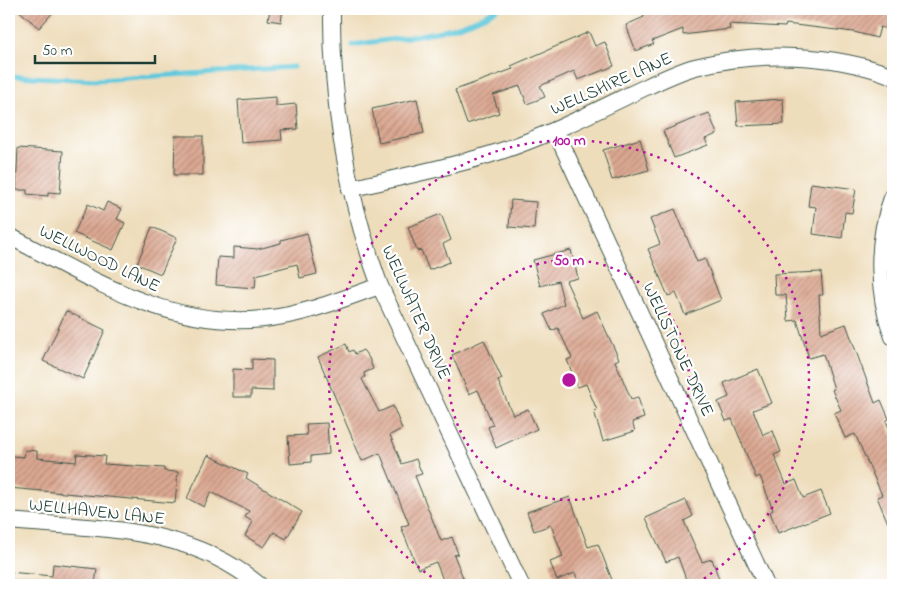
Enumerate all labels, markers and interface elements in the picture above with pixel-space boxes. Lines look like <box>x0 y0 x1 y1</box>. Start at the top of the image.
scale bar <box>35 32 155 64</box>
text: 50 m <box>42 40 73 62</box>
street label: WELLSHIRE LANE <box>547 46 677 123</box>
text: 100 m <box>552 130 586 152</box>
street label: WELLWOOD LANE <box>34 219 164 300</box>
street label: WELLWATER DRIVE <box>374 241 456 384</box>
text: 50 m <box>554 250 585 272</box>
street label: WELLSTONE DRIVE <box>635 279 720 421</box>
centre of rings <box>560 371 578 389</box>
street label: WELLHAVEN LANE <box>28 493 166 533</box>

